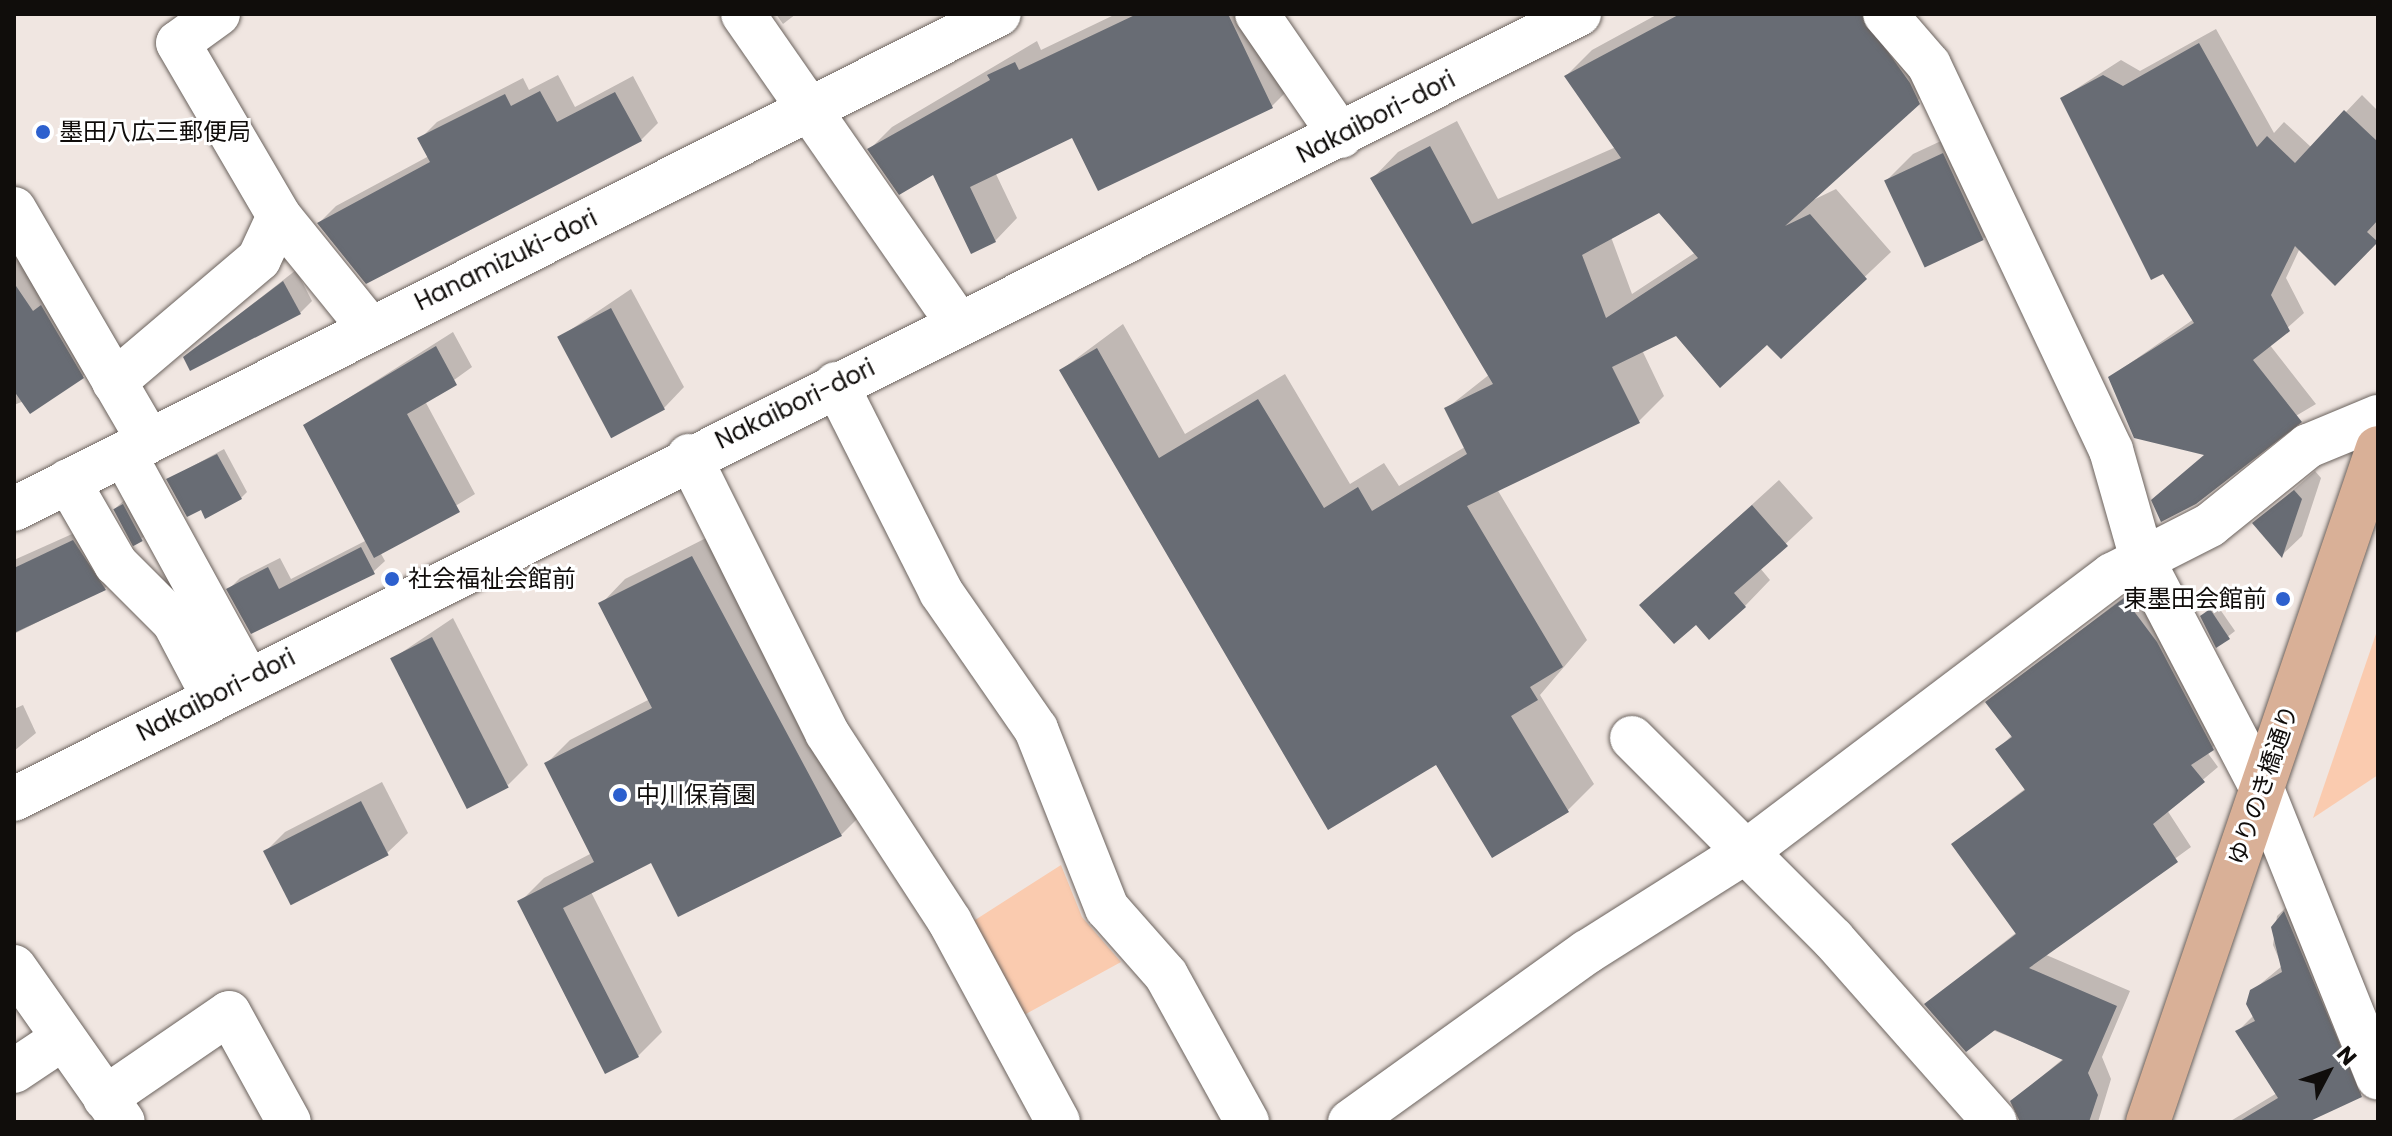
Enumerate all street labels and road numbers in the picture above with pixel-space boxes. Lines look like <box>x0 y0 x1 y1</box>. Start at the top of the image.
street label: Nakaibori-dori <box>1292 65 1460 169</box>
street label: Hanamizuki-dori <box>410 203 602 317</box>
street label: Nakaibori-dori <box>711 353 879 455</box>
street label: Nakaibori-dori <box>132 643 300 747</box>
street label: ゆりのき橋通り <box>2222 701 2304 869</box>

